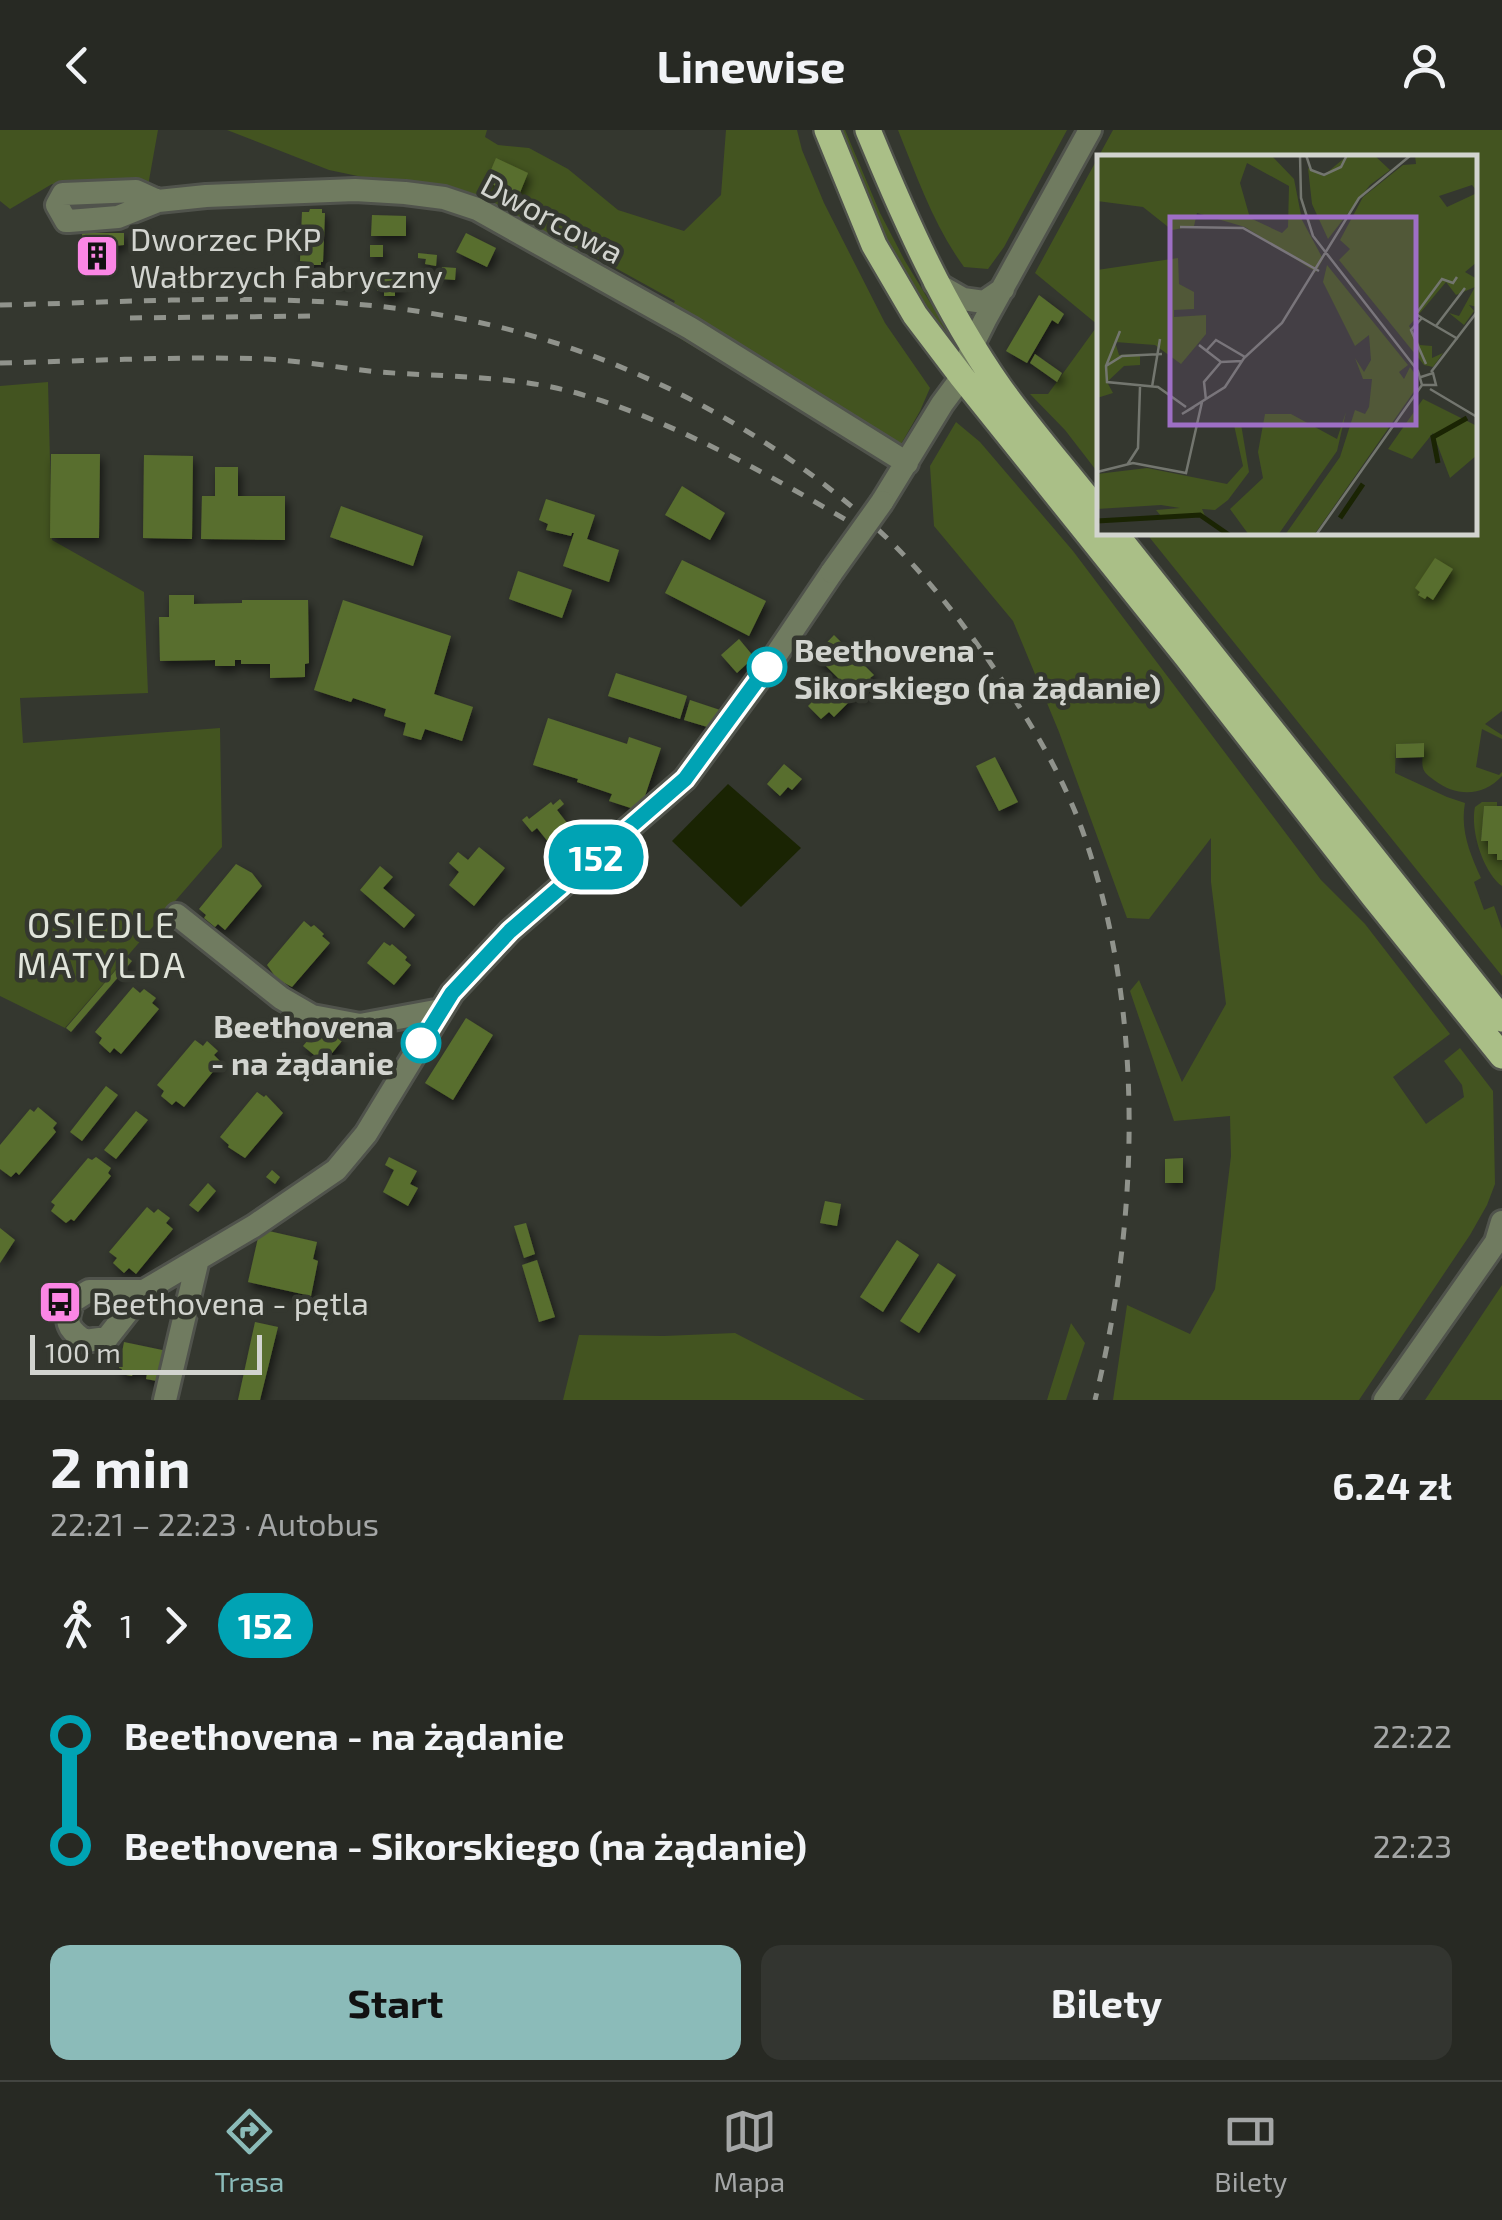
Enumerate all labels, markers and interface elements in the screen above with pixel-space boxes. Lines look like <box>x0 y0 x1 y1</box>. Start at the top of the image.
icon: back <box>50 38 105 93</box>
text: Linewise <box>657 38 845 92</box>
icon: person <box>1397 38 1452 93</box>
inset map <box>1097 155 1477 535</box>
street label: Dworcowa <box>475 164 631 270</box>
place label: Dworzec PKP Wałbrzych Fabryczny <box>130 219 443 294</box>
building icon: Dworzec PKP Wałbrzych Fabryczny <box>74 233 120 279</box>
place label: Beethovena - Sikorskiego (na żądanie) <box>794 630 1161 706</box>
marker: Beethovena - Sikorskiego (na żądanie) <box>748 648 786 686</box>
line badge: 152 <box>538 824 654 890</box>
text: 152 <box>569 836 623 878</box>
district label: OSIEDLE MATYLDA <box>16 903 188 985</box>
place label: Beethovena - na żądanie <box>211 1006 394 1082</box>
marker: Beethovena - na żądanie <box>402 1024 440 1062</box>
bus stop icon: Beethovena - pętla <box>37 1279 83 1325</box>
place label: Beethovena - pętla <box>92 1283 369 1321</box>
scale bar <box>30 1330 262 1374</box>
text: 100 m <box>45 1335 121 1369</box>
text: 2 min <box>50 1433 191 1499</box>
text: 6.24 zł <box>1332 1462 1452 1508</box>
text: 22:21 – 22:23 · Autobus <box>50 1504 379 1542</box>
icon: walk <box>50 1598 105 1653</box>
icon: forward <box>148 1598 203 1653</box>
text: 152 <box>238 1604 293 1646</box>
text: 1 <box>120 1606 133 1644</box>
text: Beethovena - na żądanie <box>124 1712 564 1758</box>
text: 22:22 <box>1373 1716 1452 1754</box>
text: Beethovena - Sikorskiego (na żądanie) <box>124 1822 807 1868</box>
text: 22:23 <box>1373 1826 1452 1864</box>
button: Start <box>50 1945 741 2060</box>
button: Bilety <box>761 1945 1452 2060</box>
tab: Trasa <box>215 2104 284 2198</box>
tab: Mapa <box>714 2104 785 2198</box>
tab: Bilety <box>1214 2104 1287 2198</box>

